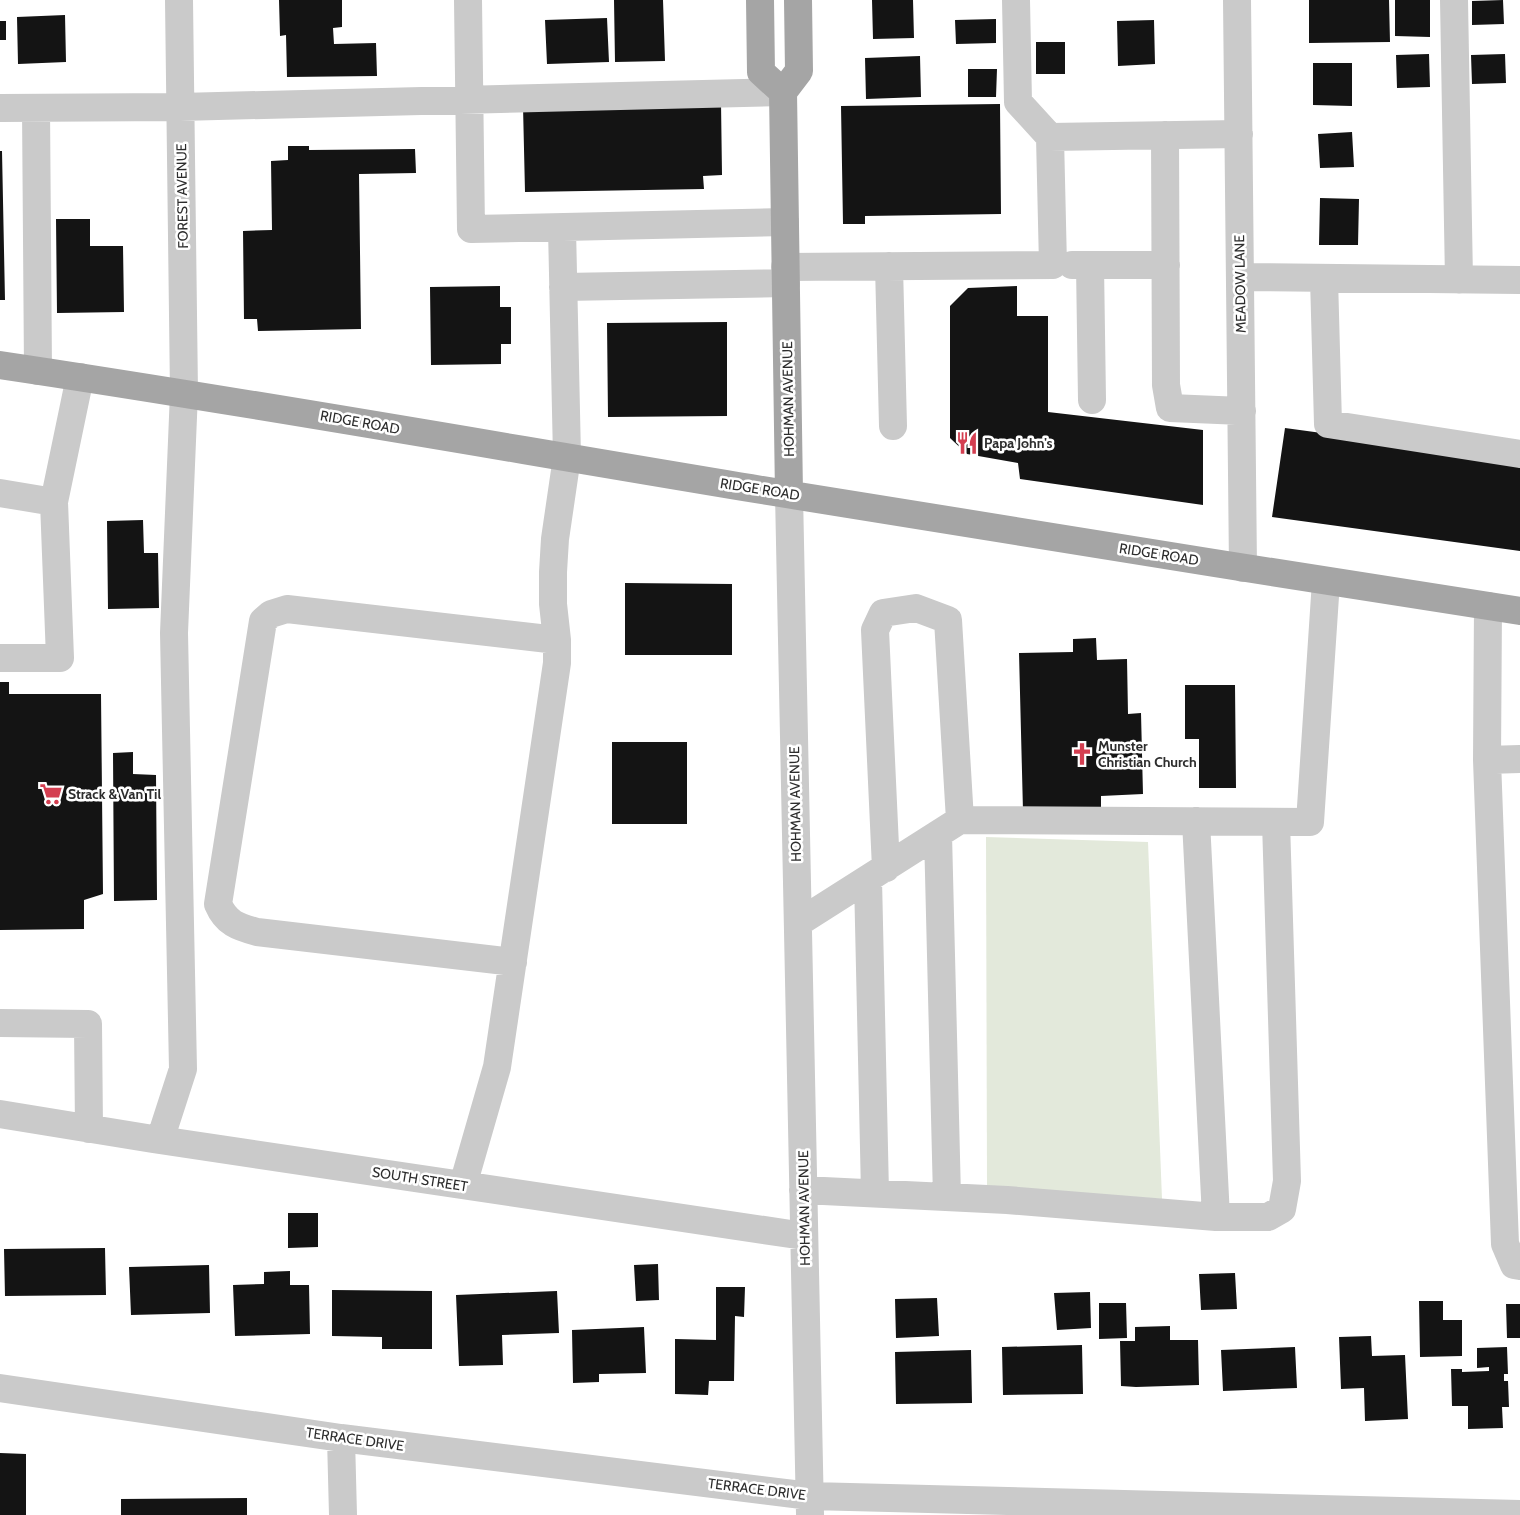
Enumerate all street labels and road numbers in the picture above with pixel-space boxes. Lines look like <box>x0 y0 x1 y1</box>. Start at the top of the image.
street label: FOREST AVENUE <box>172 143 192 249</box>
street label: MEADOW LANE <box>1230 235 1250 333</box>
street label: HOHMAN AVENUE <box>778 341 798 457</box>
street label: RIDGE ROAD <box>319 406 401 438</box>
street label: RIDGE ROAD <box>719 474 801 504</box>
street label: RIDGE ROAD <box>1118 539 1200 569</box>
street label: HOHMAN AVENUE <box>785 746 805 862</box>
street label: HOHMAN AVENUE <box>794 1150 814 1266</box>
street label: SOUTH STREET <box>371 1163 470 1196</box>
street label: TERRACE DRIVE <box>305 1423 405 1455</box>
street label: TERRACE DRIVE <box>707 1474 807 1504</box>

